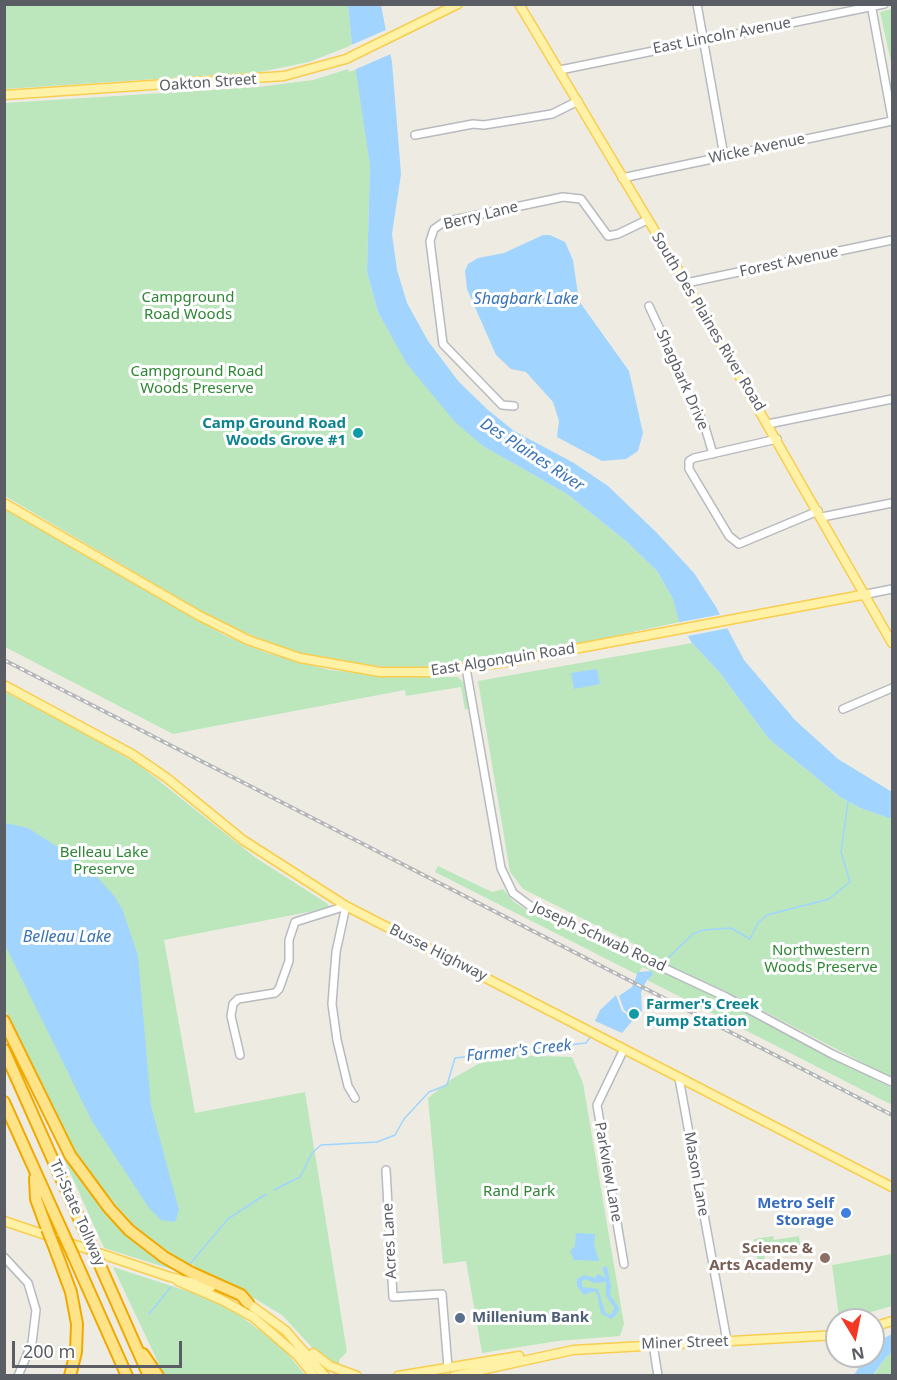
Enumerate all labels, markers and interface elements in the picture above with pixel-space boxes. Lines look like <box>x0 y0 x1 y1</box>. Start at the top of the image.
street label: East Lincoln Avenue <box>651 14 793 58</box>
street label: Oakton Street <box>159 71 257 95</box>
street label: Wicke Avenue <box>707 130 807 168</box>
street label: Berry Lane <box>442 198 520 234</box>
street label: South Des Plaines River Road <box>647 229 769 415</box>
street label: Forest Avenue <box>738 243 840 281</box>
park label: Campground Road Woods <box>141 289 235 324</box>
water label: Shagbark Lake <box>474 289 578 309</box>
street label: Shagbark Drive <box>652 327 712 433</box>
park label: Campground Road Woods Preserve <box>130 363 264 398</box>
water label: Des Plaines River <box>477 414 587 496</box>
place label: Camp Ground Road Woods Grove #1 <box>202 415 346 450</box>
marker: Camp Ground Road Woods Grove #1 <box>351 426 365 440</box>
street label: East Algonquin Road <box>430 640 576 680</box>
park label: Belleau Lake Preserve <box>60 844 148 879</box>
street label: Joseph Schwab Road <box>529 898 669 976</box>
street label: Busse Highway <box>386 921 490 985</box>
water label: Belleau Lake <box>23 927 111 947</box>
park label: Northwestern Woods Preserve <box>764 942 878 977</box>
place label: Farmer's Creek Pump Station <box>646 996 759 1031</box>
marker: Farmer's Creek Pump Station <box>627 1007 641 1021</box>
water label: Farmer's Creek <box>466 1036 572 1066</box>
street label: Parkview Lane <box>590 1121 626 1223</box>
street label: Mason Lane <box>680 1130 712 1218</box>
street label: Tri-State Tollway <box>46 1157 108 1269</box>
park label: Rand Park <box>483 1183 555 1201</box>
place label: Metro Self Storage <box>757 1195 834 1230</box>
street label: Acres Lane <box>379 1202 401 1280</box>
marker: Metro Self Storage <box>839 1206 853 1220</box>
place label: Science & Arts Academy <box>709 1240 813 1275</box>
marker: Science & Arts Academy <box>818 1251 832 1265</box>
north arrow <box>825 1308 885 1368</box>
place label: Millenium Bank <box>472 1309 589 1327</box>
marker: Millenium Bank <box>453 1311 467 1325</box>
scale bar <box>15 1329 184 1367</box>
street label: Miner Street <box>641 1332 729 1354</box>
text: 200 m <box>23 1339 75 1363</box>
text: N <box>849 1342 866 1366</box>

